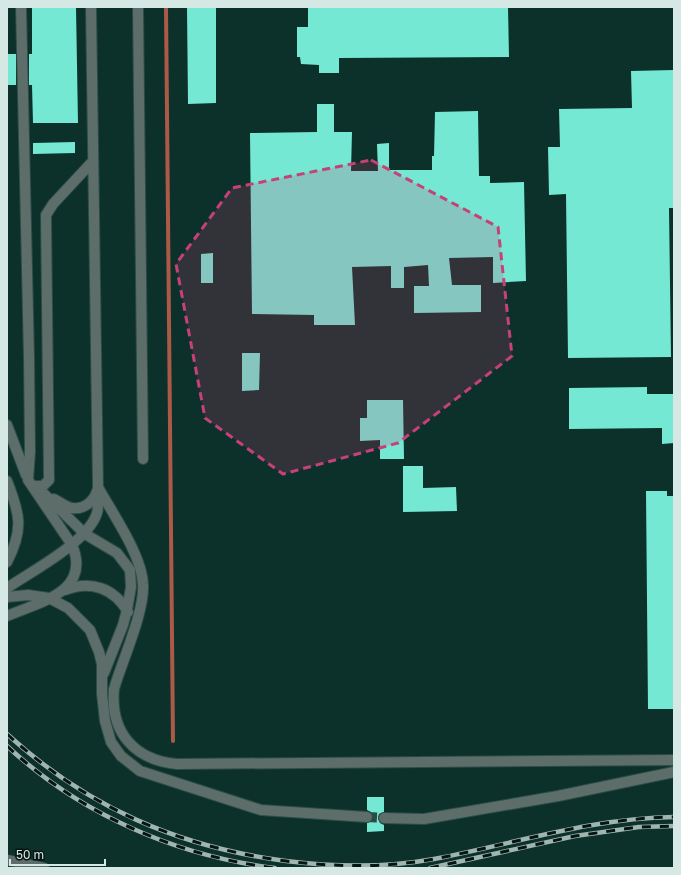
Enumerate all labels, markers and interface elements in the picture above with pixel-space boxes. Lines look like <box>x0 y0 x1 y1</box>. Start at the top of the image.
scale bar <box>10 841 105 867</box>
text: 50 m <box>16 847 44 862</box>

